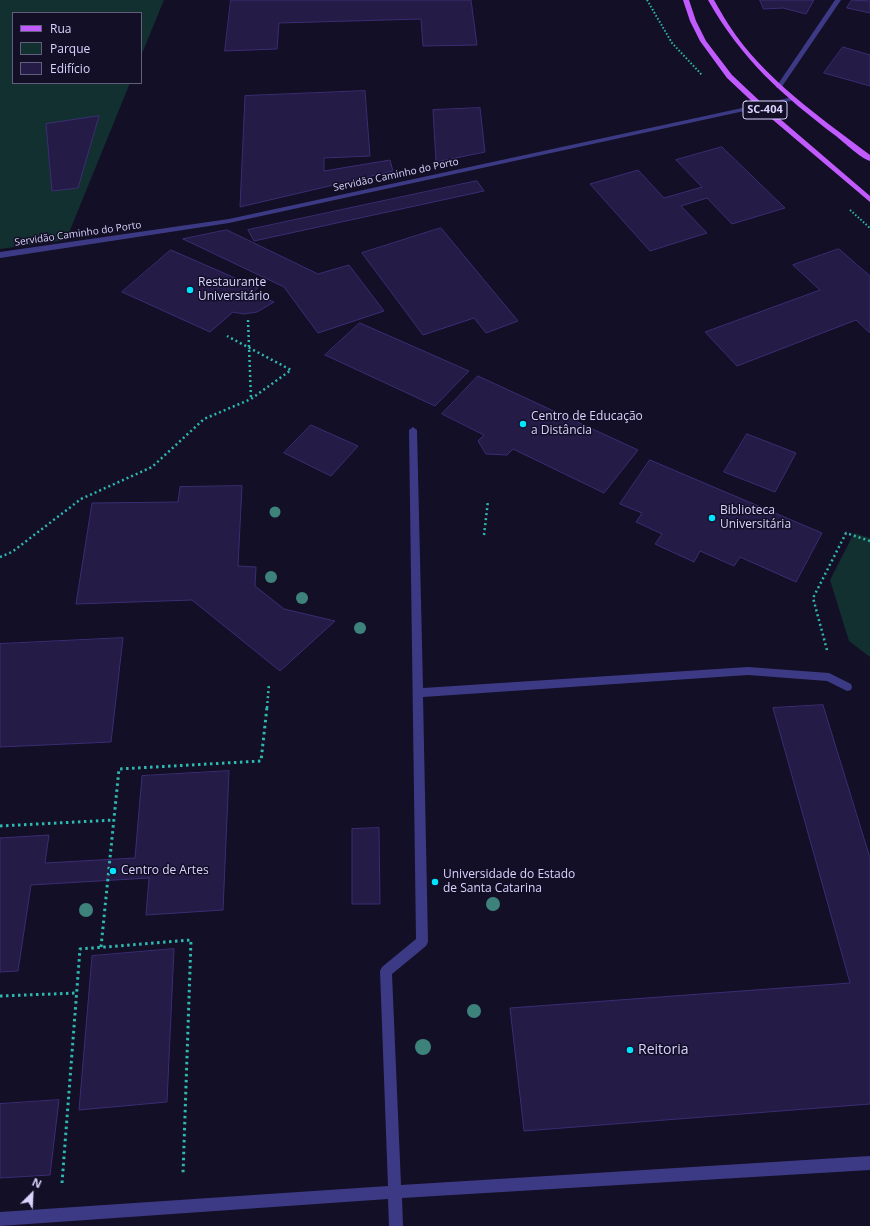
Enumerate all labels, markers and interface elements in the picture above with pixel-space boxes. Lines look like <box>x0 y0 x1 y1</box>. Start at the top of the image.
legend <box>12 12 142 84</box>
text: Rua <box>50 20 71 37</box>
text: Parque <box>50 40 90 57</box>
text: Edifício <box>50 60 90 77</box>
road number: SC-404 <box>743 101 787 119</box>
street label: Servidão Caminho do Porto <box>332 156 460 194</box>
street label: Servidão Caminho do Porto <box>14 219 142 249</box>
place label: Restaurante Universitário <box>198 276 270 304</box>
marker: Restaurante Universitário <box>185 285 195 295</box>
place label: Centro de Educação a Distância <box>531 410 643 438</box>
marker: Centro de Educação a Distância <box>518 419 528 429</box>
place label: Biblioteca Universitária <box>720 504 791 532</box>
marker: Biblioteca Universitária <box>707 513 717 523</box>
place label: Centro de Artes <box>121 864 209 878</box>
marker: Centro de Artes <box>108 866 118 876</box>
place label: Universidade do Estado de Santa Catarina <box>443 868 575 896</box>
marker: Universidade do Estado de Santa Catarina <box>430 877 440 887</box>
place label: Reitoria <box>638 1042 688 1058</box>
marker: Reitoria <box>625 1045 635 1055</box>
north arrow <box>12 1174 52 1214</box>
text: N <box>30 1174 44 1191</box>

